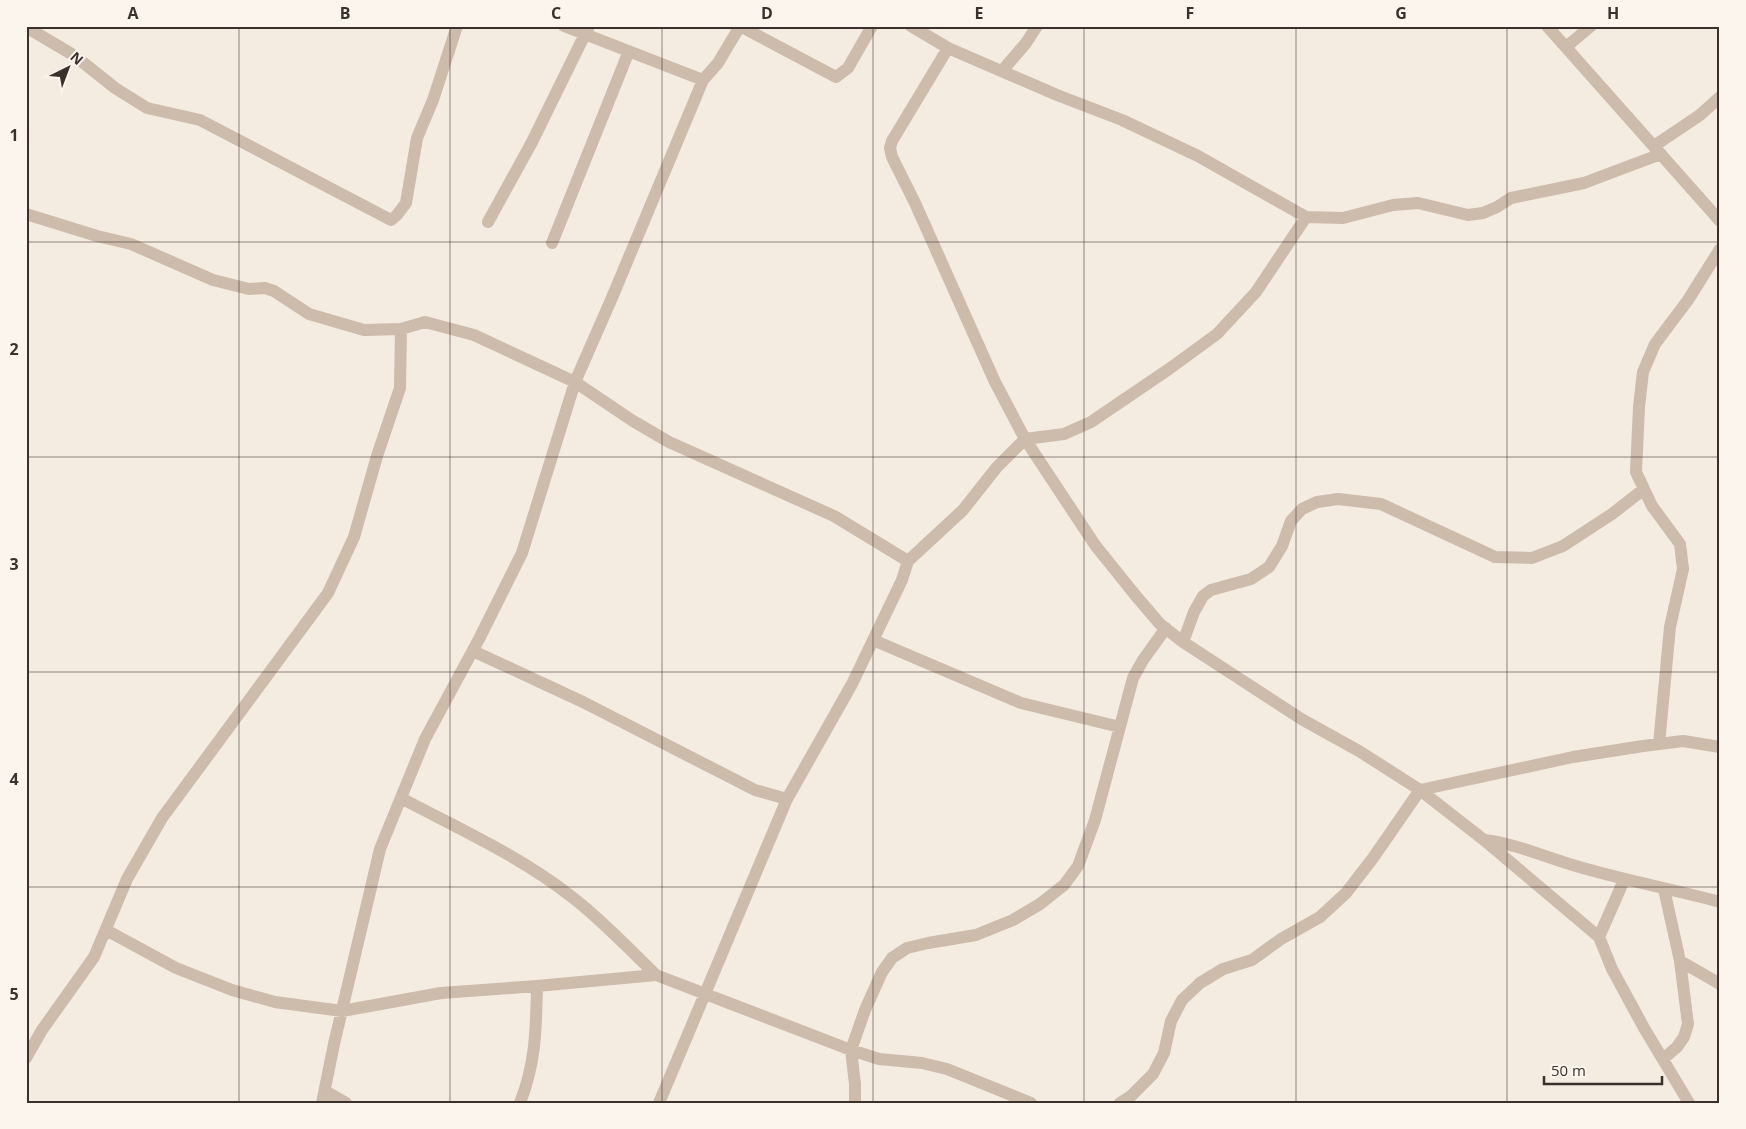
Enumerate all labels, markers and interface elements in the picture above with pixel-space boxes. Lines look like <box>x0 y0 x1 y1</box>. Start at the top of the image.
text: A <box>127 2 139 24</box>
text: B <box>340 2 350 24</box>
text: C <box>551 2 561 24</box>
text: D <box>761 2 773 24</box>
text: E <box>975 2 984 24</box>
text: F <box>1186 2 1194 24</box>
text: G <box>1395 2 1407 24</box>
text: H <box>1607 2 1619 24</box>
north arrow <box>42 42 92 92</box>
text: N <box>66 47 88 69</box>
text: 1 <box>9 124 19 146</box>
text: 2 <box>9 338 19 360</box>
text: 3 <box>9 553 19 575</box>
text: 4 <box>9 768 19 790</box>
text: 5 <box>9 983 19 1005</box>
scale bar <box>1544 1054 1661 1086</box>
text: 50 m <box>1551 1060 1586 1080</box>

